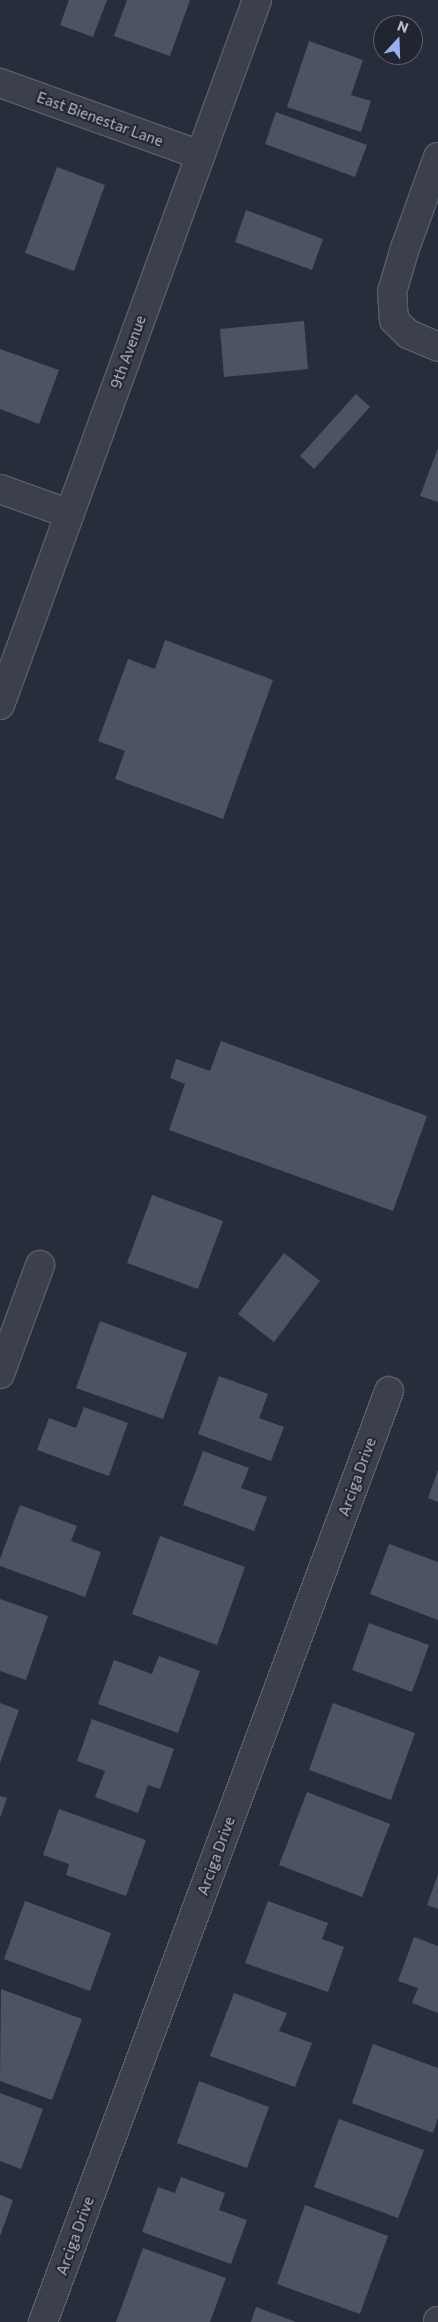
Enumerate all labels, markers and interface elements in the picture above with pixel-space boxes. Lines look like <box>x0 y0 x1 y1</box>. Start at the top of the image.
north arrow <box>373 15 423 65</box>
text: N <box>395 17 411 36</box>
street label: East Bienestar Lane <box>34 88 166 150</box>
street label: 9th Avenue <box>106 313 150 391</box>
street label: Arciga Drive <box>334 1435 380 1519</box>
street label: Arciga Drive <box>193 1814 239 1898</box>
street label: Arciga Drive <box>52 2194 98 2278</box>

